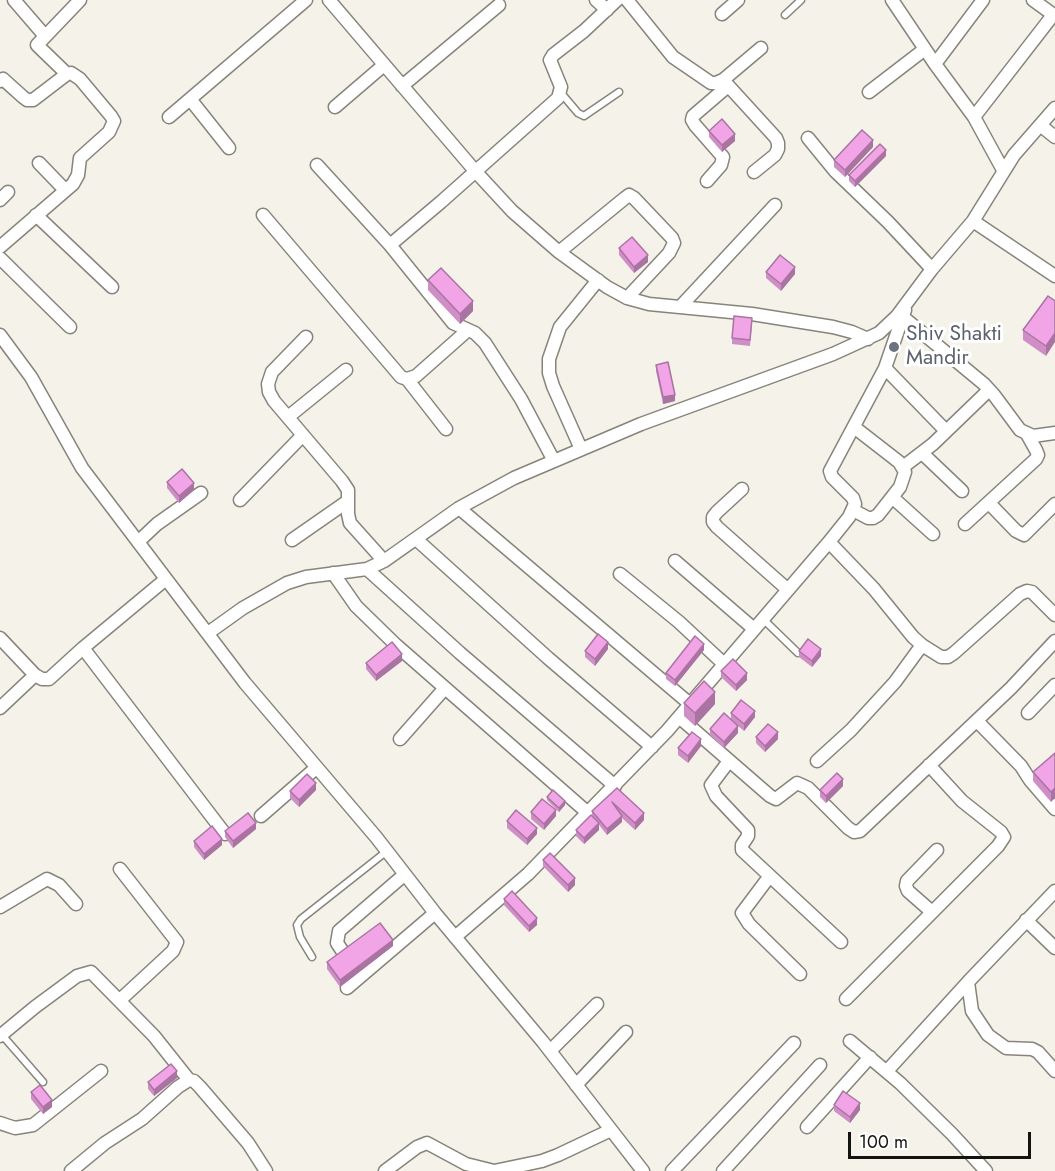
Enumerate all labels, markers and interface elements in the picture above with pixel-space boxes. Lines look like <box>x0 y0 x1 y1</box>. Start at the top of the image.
place label: Shiv Shakti Mandir <box>906 322 1002 372</box>
marker: Shiv Shakti Mandir <box>887 340 901 354</box>
scale bar <box>851 1120 1034 1158</box>
text: 100 m <box>859 1129 908 1155</box>

